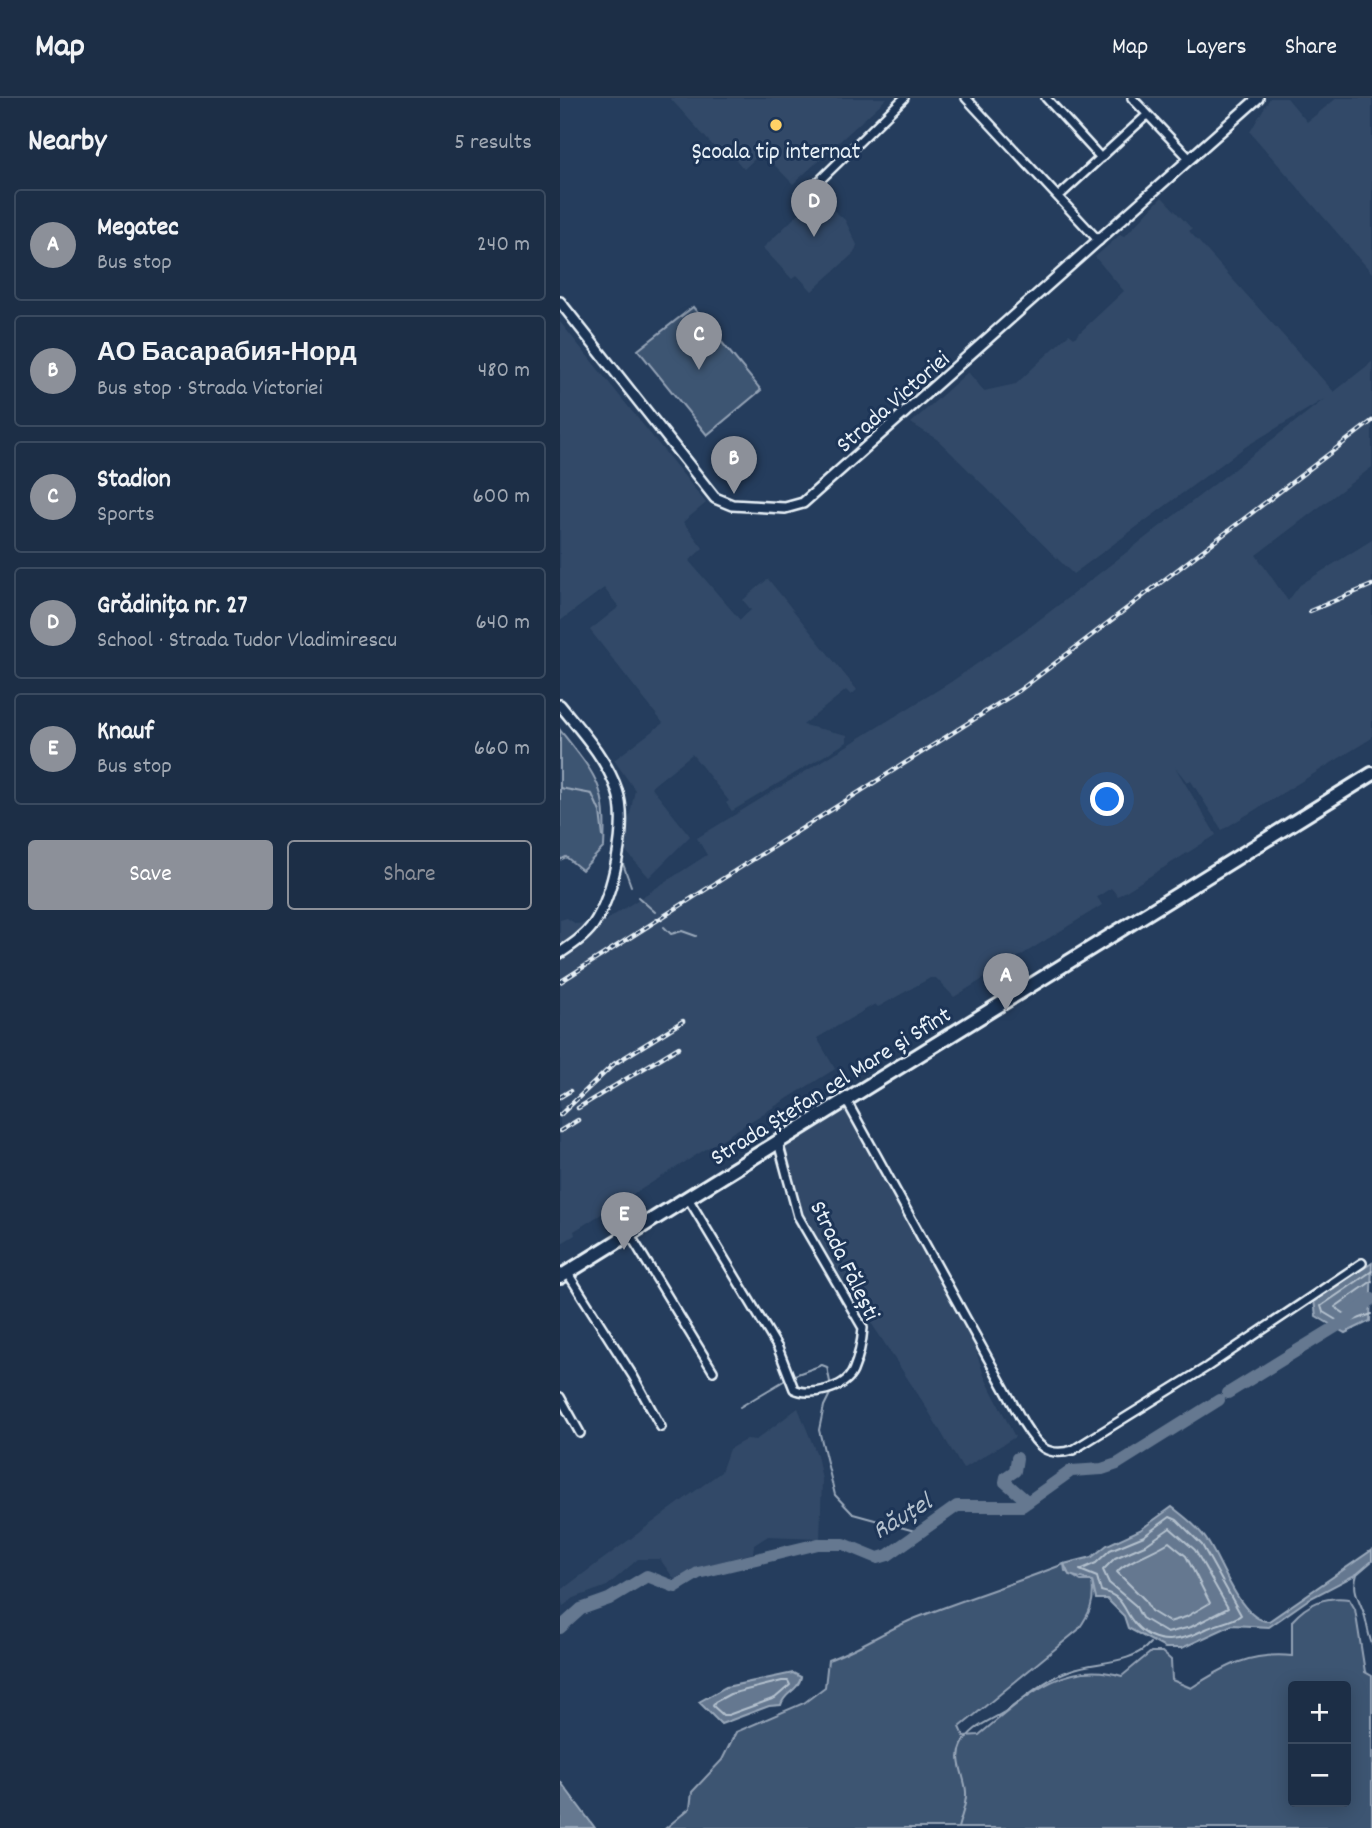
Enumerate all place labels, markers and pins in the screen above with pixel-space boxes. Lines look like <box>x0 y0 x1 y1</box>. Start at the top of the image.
marker: Școala tip internat <box>768 117 784 133</box>
place label: Școala tip internat <box>692 136 860 170</box>
pin: D <box>791 179 837 237</box>
pin: C <box>676 312 722 370</box>
pin: B <box>711 436 757 494</box>
pin: A <box>983 953 1029 1011</box>
pin: E <box>601 1192 647 1250</box>

